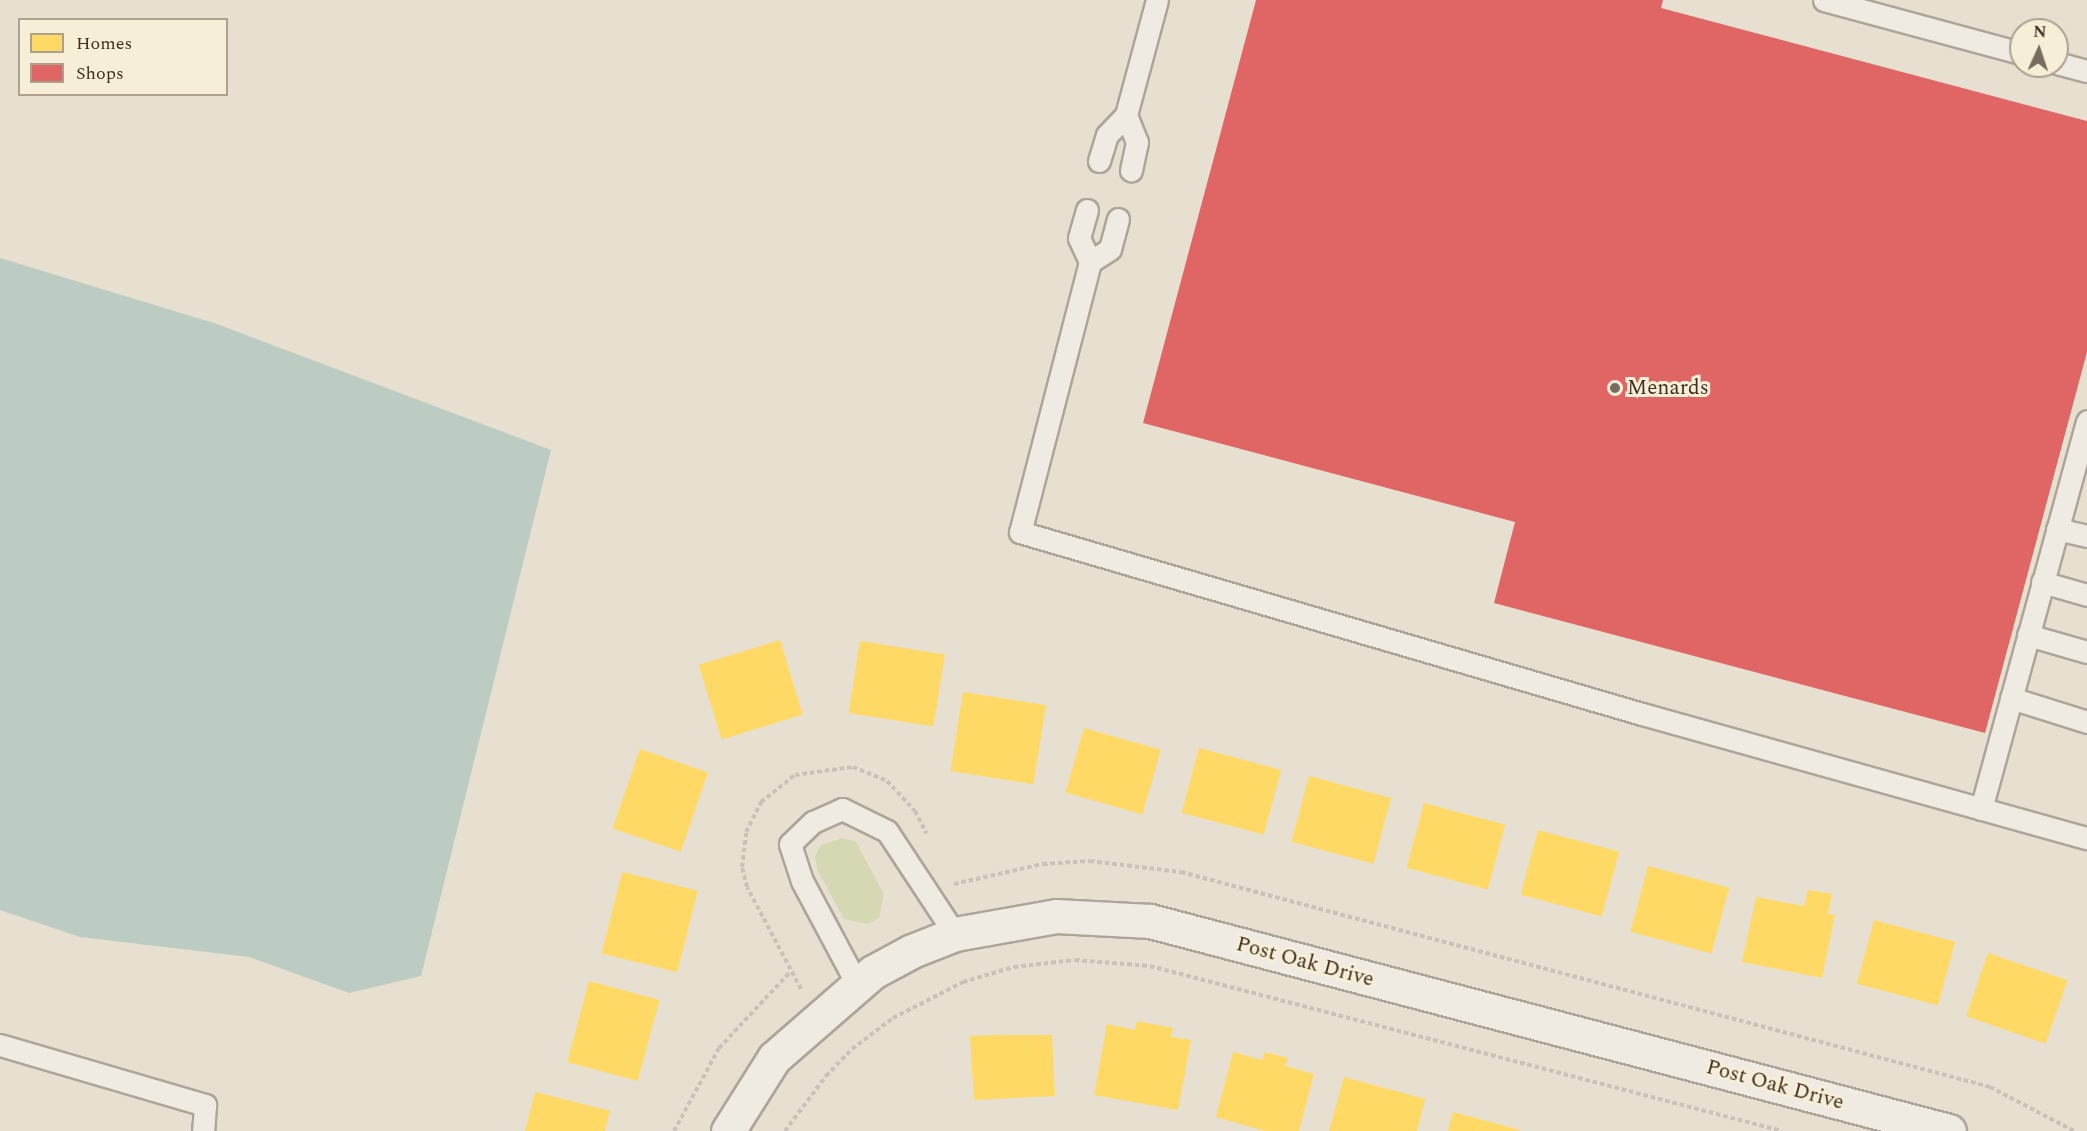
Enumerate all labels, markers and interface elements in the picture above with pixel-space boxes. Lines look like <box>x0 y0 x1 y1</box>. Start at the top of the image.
legend <box>18 18 228 96</box>
north arrow <box>2009 18 2069 78</box>
text: N <box>2033 20 2047 44</box>
text: Homes <box>76 30 132 57</box>
text: Shops <box>76 60 124 87</box>
place label: Menards <box>1627 375 1709 401</box>
marker: Menards <box>1608 381 1622 395</box>
street label: Post Oak Drive <box>1233 932 1377 992</box>
street label: Post Oak Drive <box>1703 1055 1847 1115</box>

